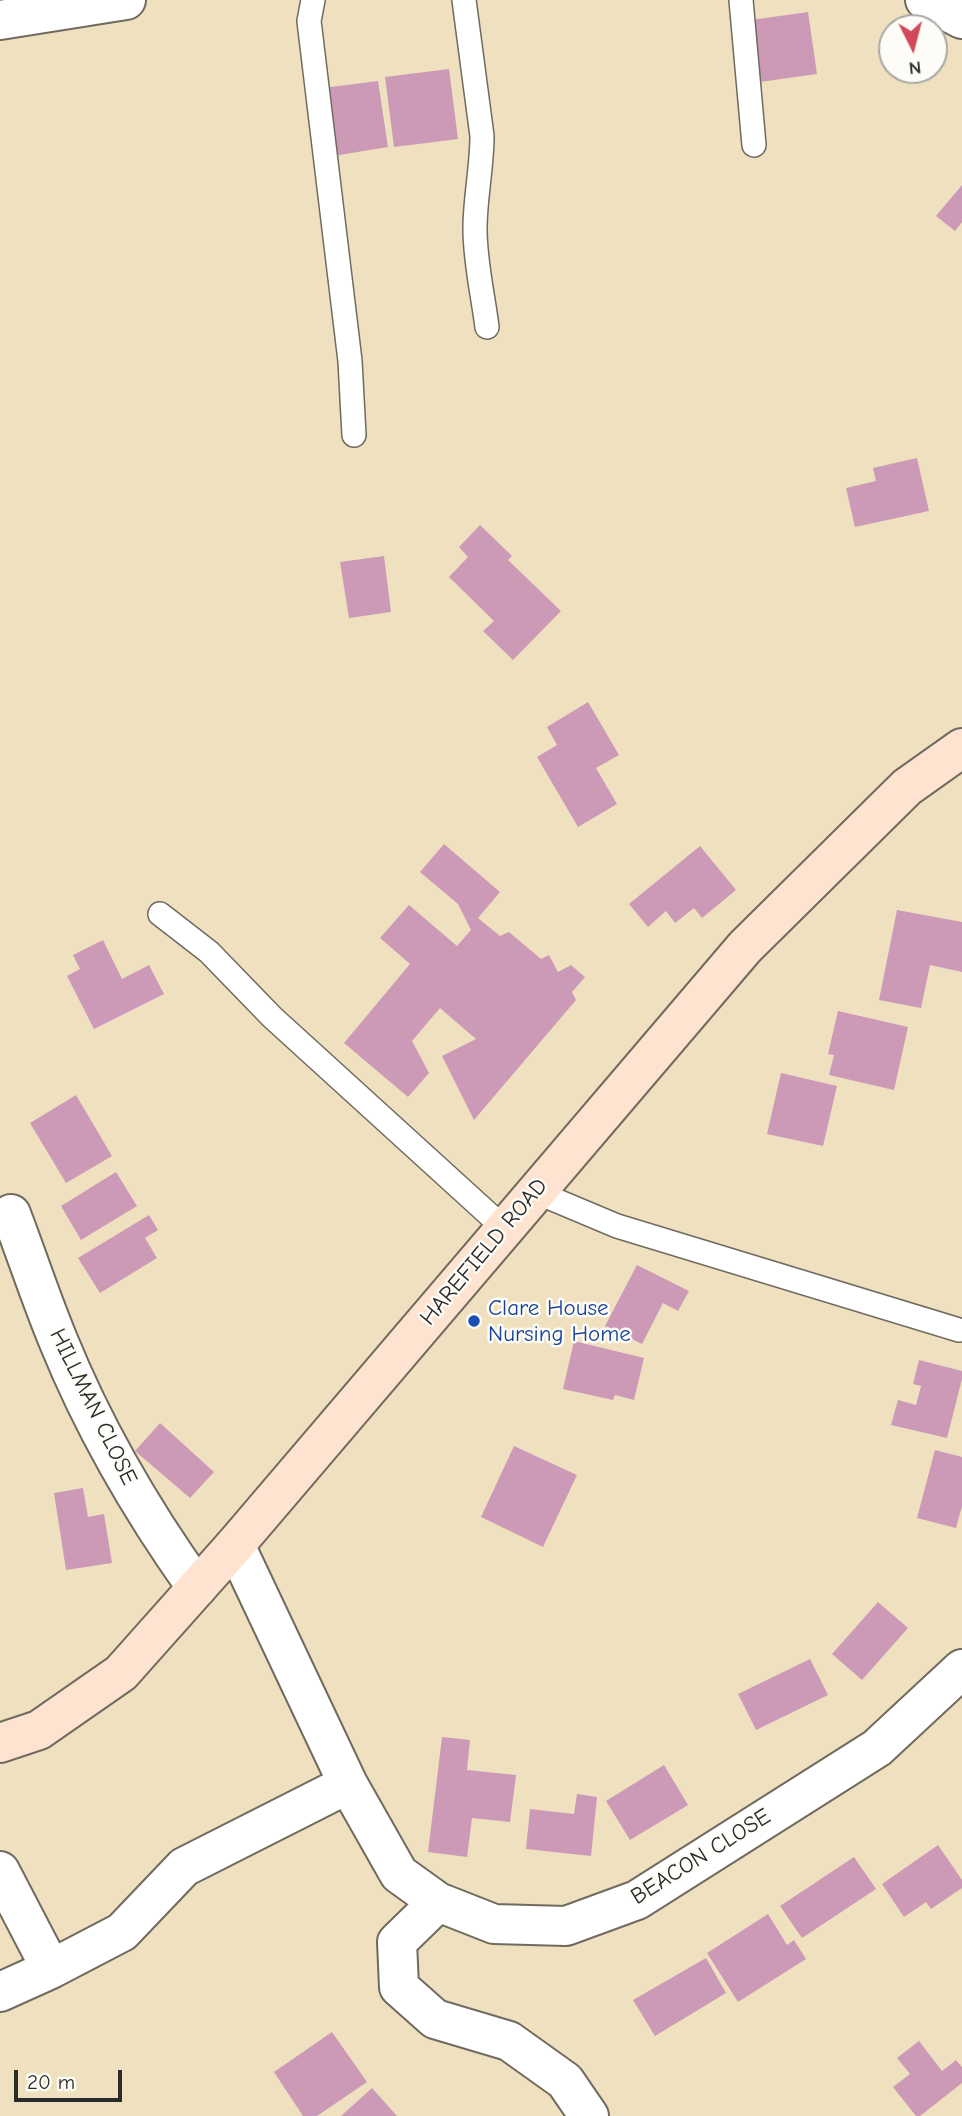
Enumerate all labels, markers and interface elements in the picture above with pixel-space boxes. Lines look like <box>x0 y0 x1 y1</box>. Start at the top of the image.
north arrow <box>878 14 948 84</box>
text: N <box>908 56 922 79</box>
street label: HAREFIELD ROAD <box>414 1173 554 1331</box>
place label: Clare House Nursing Home <box>488 1294 631 1348</box>
marker: Clare House Nursing Home <box>466 1313 482 1329</box>
street label: HILLMAN CLOSE <box>43 1324 143 1490</box>
street label: BEACON CLOSE <box>626 1803 776 1911</box>
scale bar <box>18 2056 126 2100</box>
text: 20 m <box>27 2070 75 2094</box>

